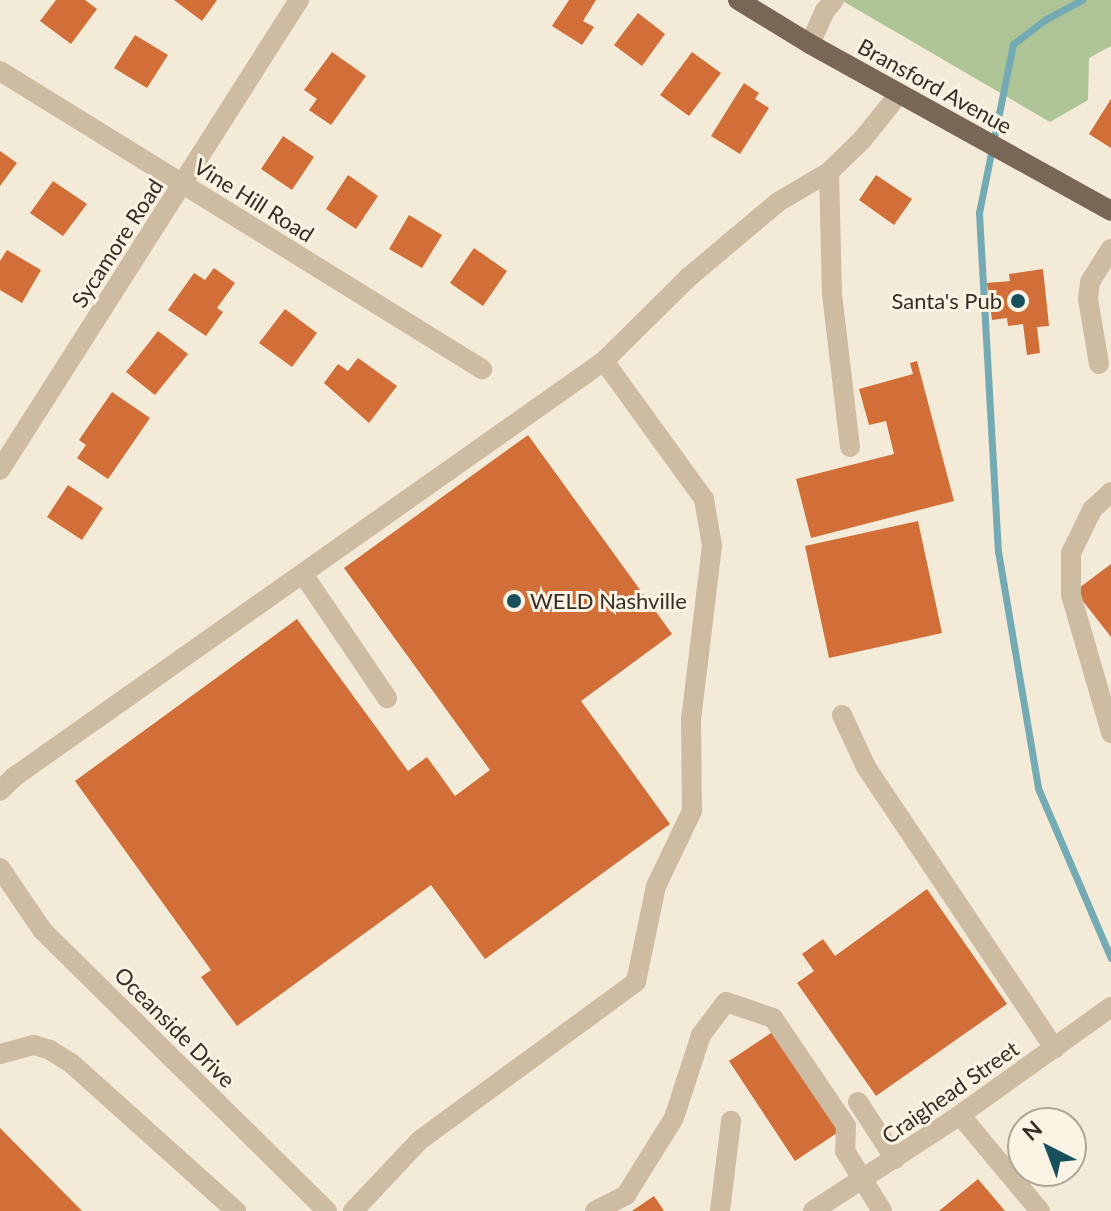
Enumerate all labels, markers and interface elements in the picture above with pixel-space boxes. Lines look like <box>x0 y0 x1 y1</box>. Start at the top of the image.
street label: Bransford Avenue <box>853 33 1017 139</box>
street label: Vine Hill Road <box>189 153 319 247</box>
street label: Sycamore Road <box>66 174 168 312</box>
place label: Santa's Pub <box>891 288 1002 314</box>
marker: Santa's Pub <box>1009 292 1027 310</box>
place label: WELD Nashville <box>530 588 687 614</box>
marker: WELD Nashville <box>505 592 523 610</box>
street label: Oceanside Drive <box>109 961 241 1093</box>
street label: Craighead Street <box>877 1035 1023 1149</box>
north arrow <box>1007 1107 1087 1187</box>
text: N <box>1017 1115 1047 1146</box>

